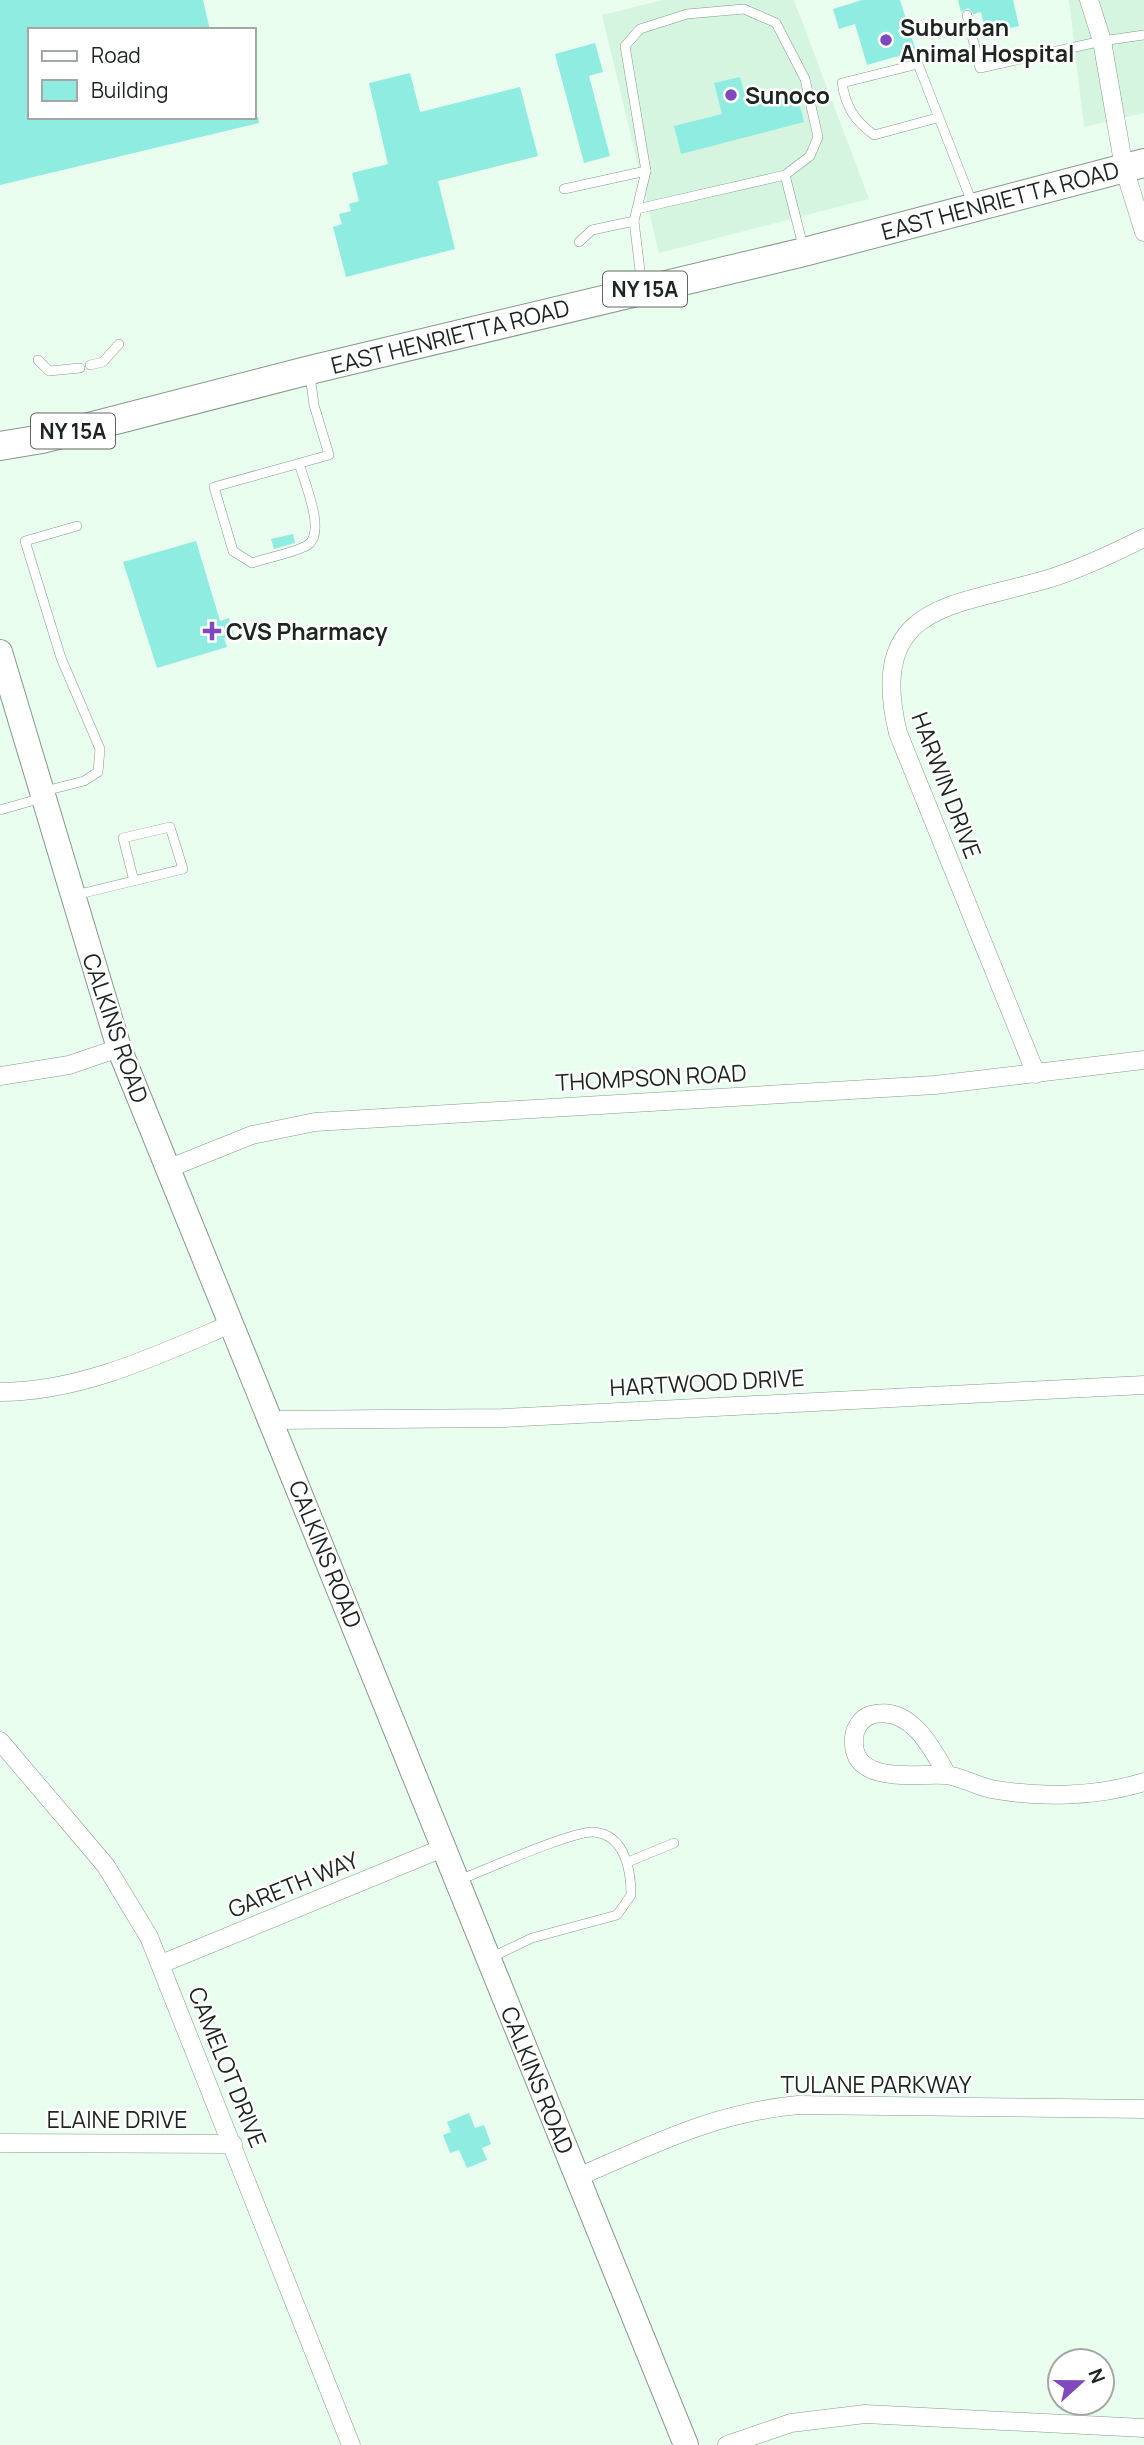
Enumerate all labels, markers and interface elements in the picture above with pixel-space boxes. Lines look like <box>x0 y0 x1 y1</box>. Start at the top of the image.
place label: Suburban Animal Hospital <box>900 11 1075 69</box>
legend <box>28 28 256 119</box>
marker: Suburban Animal Hospital <box>878 32 894 48</box>
text: Road <box>91 41 141 69</box>
text: Building <box>91 76 168 104</box>
place label: Sunoco <box>745 79 830 111</box>
marker: Sunoco <box>723 87 739 103</box>
street label: EAST HENRIETTA ROAD <box>878 153 1122 247</box>
road number: NY 15A <box>603 272 687 306</box>
street label: EAST HENRIETTA ROAD <box>327 291 573 381</box>
road number: NY 15A <box>31 414 115 448</box>
place label: CVS Pharmacy <box>226 615 388 647</box>
marker: CVS Pharmacy <box>204 623 220 639</box>
street label: HARWIN DRIVE <box>904 707 990 863</box>
street label: CALKINS ROAD <box>75 949 157 1107</box>
street label: THOMPSON ROAD <box>555 1056 747 1098</box>
street label: HARTWOOD DRIVE <box>609 1361 805 1403</box>
street label: CALKINS ROAD <box>282 1475 370 1633</box>
street label: GARETH WAY <box>223 1843 363 1925</box>
street label: CAMELOT DRIVE <box>181 1982 275 2152</box>
street label: CALKINS ROAD <box>494 2001 582 2159</box>
street label: TULANE PARKWAY <box>781 2068 972 2100</box>
street label: ELAINE DRIVE <box>47 2103 187 2135</box>
north arrow <box>1046 2347 1116 2417</box>
text: N <box>1082 2365 1111 2387</box>

